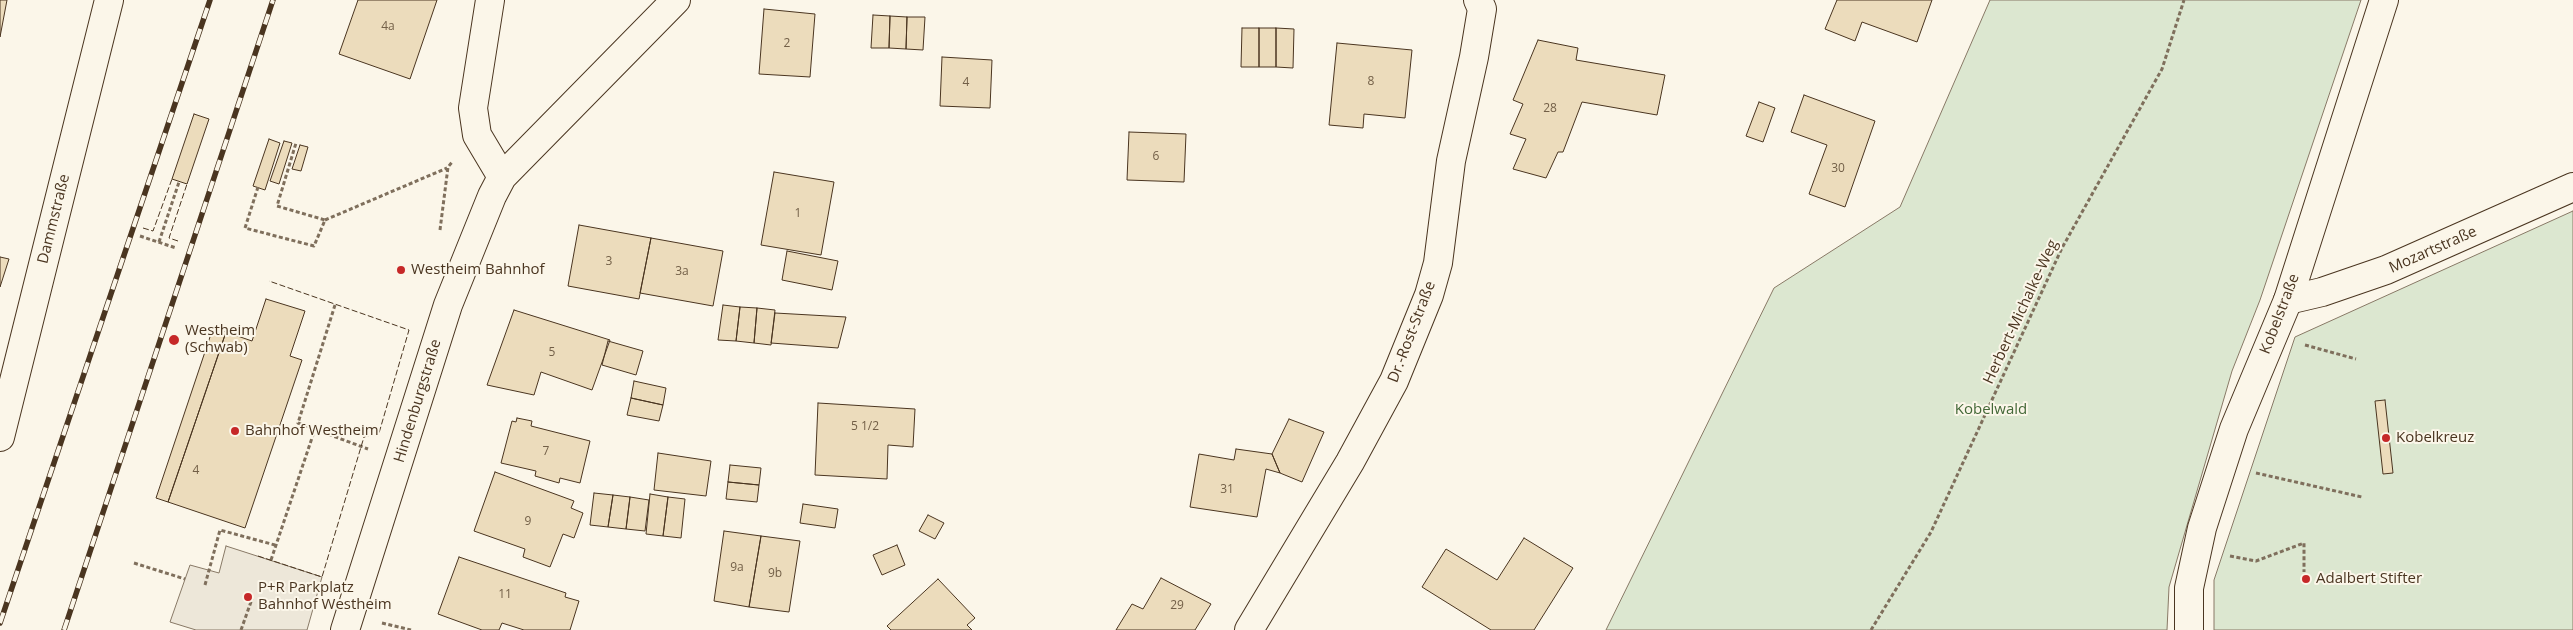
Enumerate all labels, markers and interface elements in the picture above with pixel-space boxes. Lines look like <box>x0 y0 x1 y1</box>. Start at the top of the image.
house number: 4a <box>381 20 395 34</box>
house number: 2 <box>784 37 790 51</box>
house number: 8 <box>1368 75 1374 89</box>
house number: 4 <box>963 76 969 90</box>
house number: 28 <box>1543 102 1557 116</box>
house number: 6 <box>1153 150 1159 164</box>
house number: 30 <box>1831 162 1845 176</box>
street label: Dammstraße <box>34 172 74 266</box>
house number: 1 <box>795 207 801 221</box>
street label: Mozartstraße <box>2386 223 2480 277</box>
street label: Herbert-Michalke-Weg <box>1980 237 2062 387</box>
house number: 3 <box>606 255 612 269</box>
place label: Westheim Bahnhof <box>411 261 545 279</box>
marker: Westheim Bahnhof <box>395 264 407 276</box>
house number: 3a <box>675 265 689 279</box>
street label: Kobelstraße <box>2256 271 2304 357</box>
street label: Dr.-Rost-Straße <box>1384 279 1440 385</box>
place label: Westheim (Schwab) <box>185 322 255 357</box>
marker: Westheim (Schwab) <box>167 333 181 347</box>
street label: Hindenburgstraße <box>391 337 445 465</box>
house number: 5 <box>549 346 555 360</box>
park label: Kobelwald <box>1955 401 2027 419</box>
house number: 5 1/2 <box>851 420 879 434</box>
place label: Bahnhof Westheim <box>245 422 379 440</box>
marker: Bahnhof Westheim <box>229 425 241 437</box>
place label: Kobelkreuz <box>2396 429 2474 447</box>
marker: Kobelkreuz <box>2380 432 2392 444</box>
house number: 7 <box>543 445 549 459</box>
house number: 4 <box>193 464 199 478</box>
house number: 31 <box>1220 483 1234 497</box>
house number: 9 <box>525 515 531 529</box>
house number: 9a <box>730 561 744 575</box>
house number: 9b <box>768 567 782 581</box>
place label: Adalbert Stifter <box>2316 570 2422 588</box>
marker: Adalbert Stifter <box>2300 573 2312 585</box>
place label: P+R Parkplatz Bahnhof Westheim <box>258 579 392 614</box>
house number: 11 <box>498 588 512 602</box>
marker: P+R Parkplatz Bahnhof Westheim <box>242 591 254 603</box>
house number: 29 <box>1170 599 1184 613</box>

